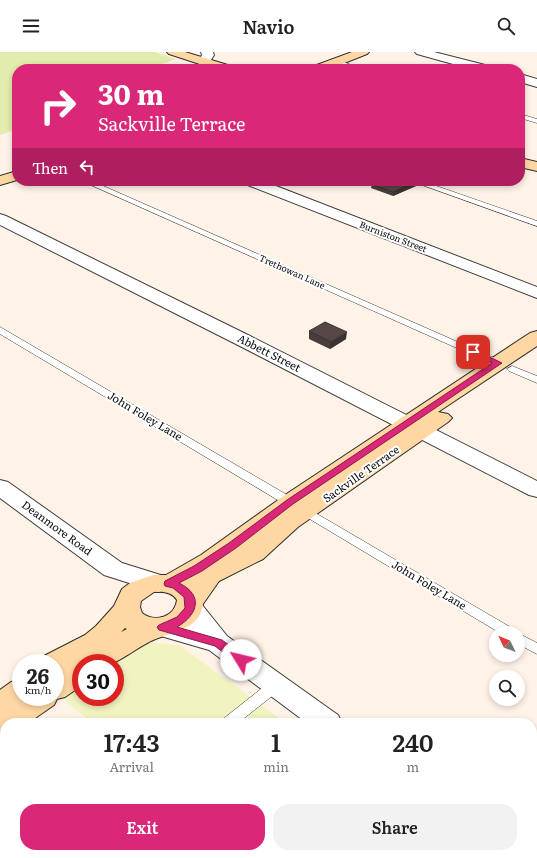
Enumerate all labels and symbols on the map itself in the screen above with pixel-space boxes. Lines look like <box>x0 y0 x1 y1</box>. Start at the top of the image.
street label: Burniston Street <box>358 217 429 255</box>
street label: Trethowan Lane <box>257 250 328 292</box>
street label: Abbett Street <box>235 329 304 375</box>
pin <box>456 335 490 369</box>
street label: John Foley Lane <box>105 386 186 444</box>
street label: Sackville Terrace <box>319 441 402 506</box>
street label: Deanmore Road <box>19 496 96 558</box>
street label: John Foley Lane <box>389 555 470 613</box>
north arrow <box>489 626 525 662</box>
position arrow <box>220 639 262 681</box>
speed limit sign: 30 <box>72 654 124 706</box>

